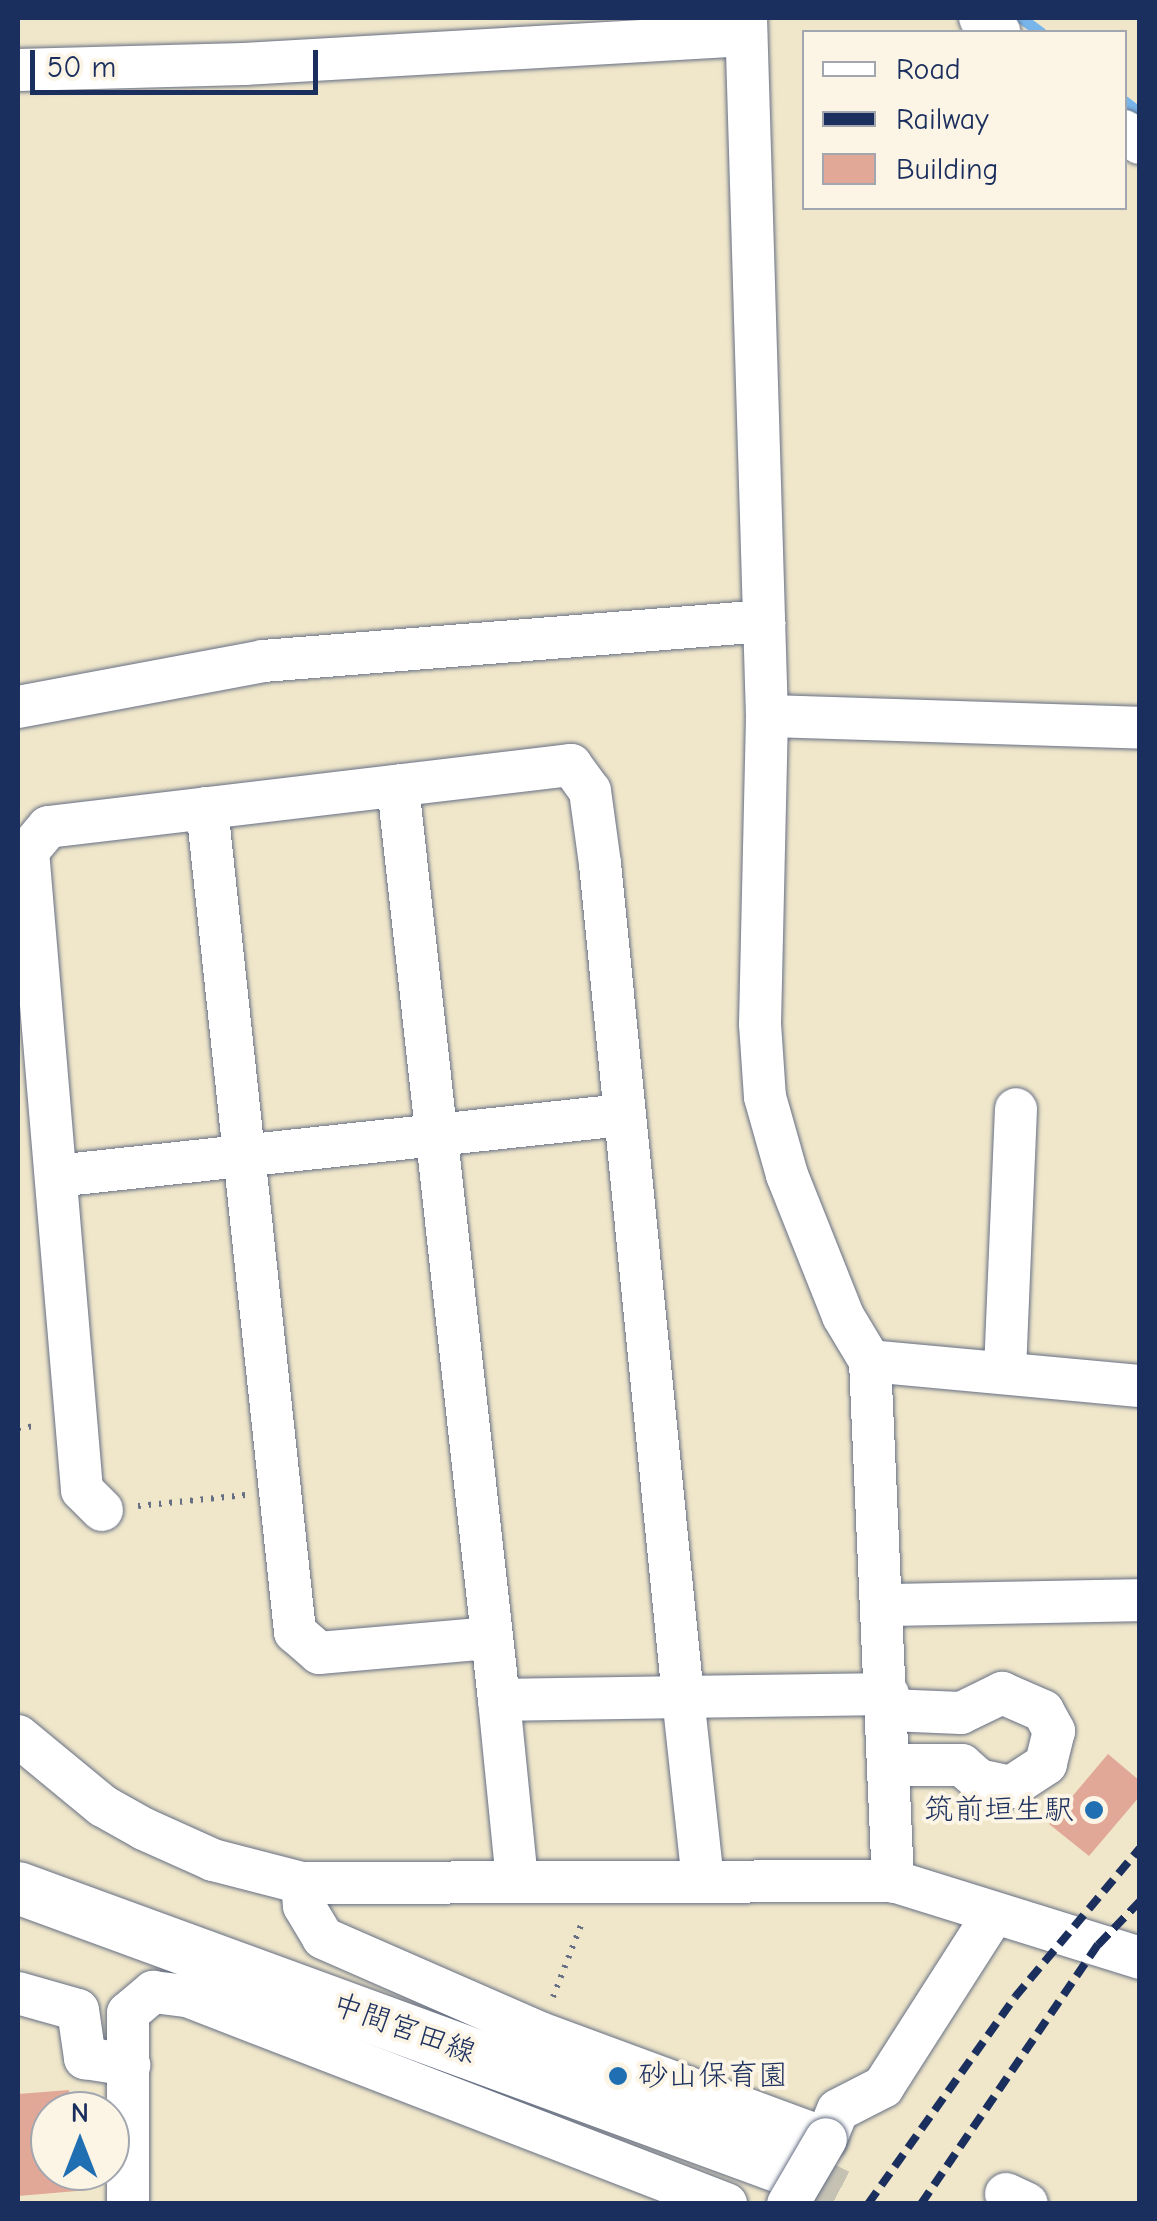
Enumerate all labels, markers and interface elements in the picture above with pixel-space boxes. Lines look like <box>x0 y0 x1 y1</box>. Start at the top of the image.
scale bar <box>35 30 322 92</box>
legend <box>802 30 1127 210</box>
text: 50 m <box>47 50 116 85</box>
text: Road <box>896 52 961 87</box>
text: Railway <box>896 102 989 137</box>
text: Building <box>896 152 999 187</box>
place label: 筑前垣生駅 <box>924 1792 1074 1828</box>
marker: 筑前垣生駅 <box>1083 1799 1105 1821</box>
street label: 中間宮田線 <box>327 1986 481 2072</box>
place label: 砂山保育園 <box>638 2058 788 2094</box>
marker: 砂山保育園 <box>607 2065 629 2087</box>
north arrow <box>30 2091 130 2191</box>
text: N <box>71 2097 89 2129</box>

